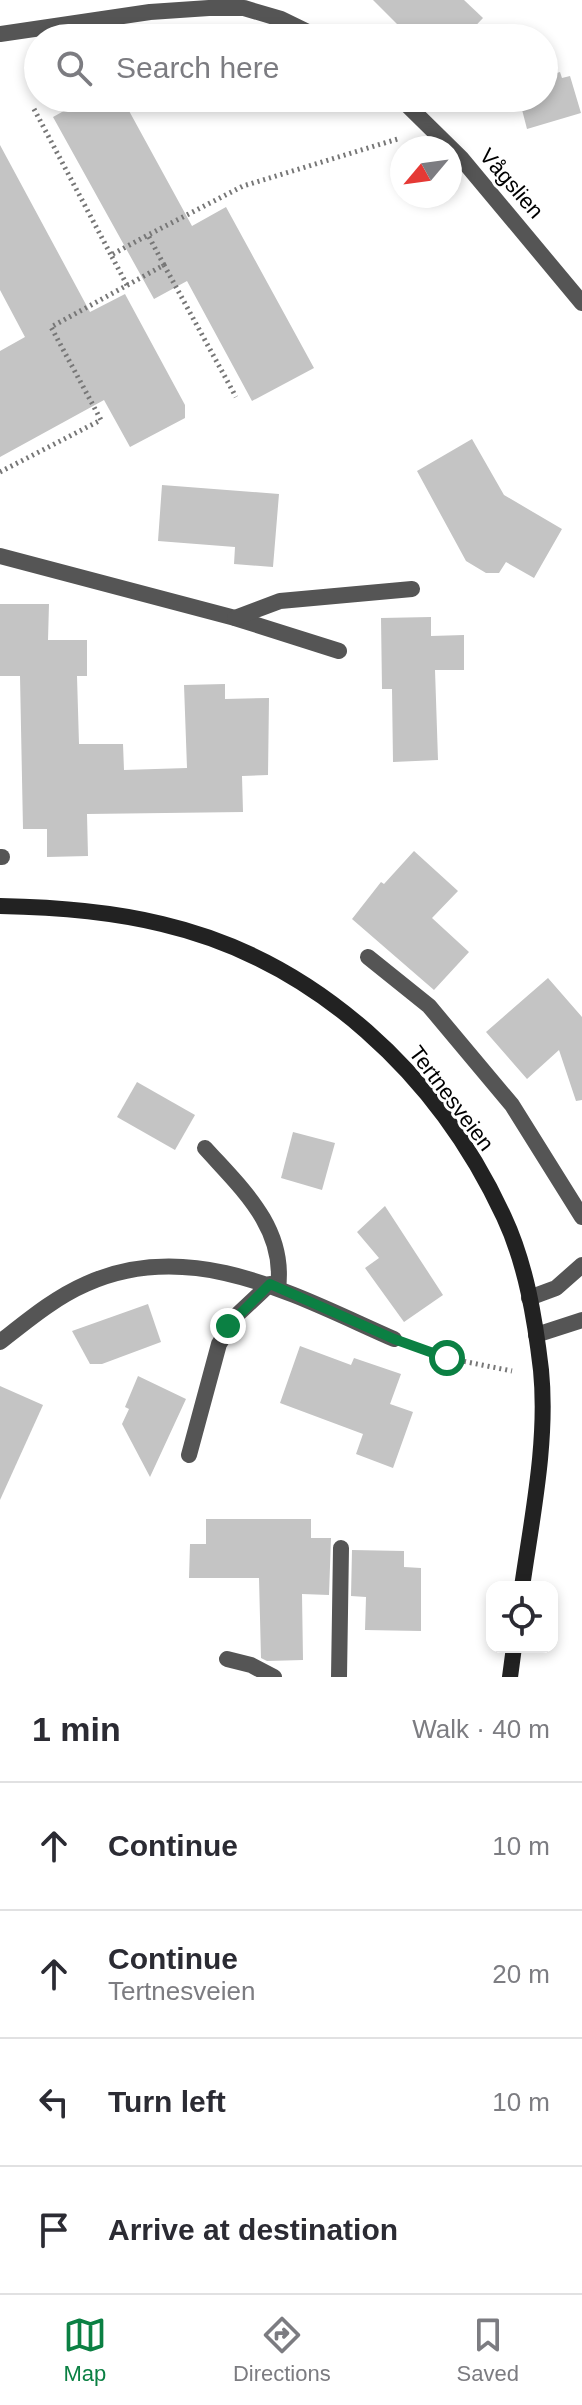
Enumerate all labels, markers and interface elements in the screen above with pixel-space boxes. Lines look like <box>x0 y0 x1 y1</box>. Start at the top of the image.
search box <box>24 24 558 112</box>
icon: search <box>52 46 96 90</box>
text: Search here <box>116 51 279 84</box>
north arrow <box>390 136 462 208</box>
street label: Vågslien <box>475 143 549 223</box>
street label: Tertnesveien <box>404 1041 499 1156</box>
route end <box>210 1308 246 1344</box>
route start <box>429 1340 465 1376</box>
map controls <box>486 1581 558 1653</box>
button: locate <box>486 1581 558 1653</box>
text: 1 min <box>32 1710 121 1748</box>
text: Walk · 40 m <box>412 1714 550 1744</box>
icon: ahead <box>32 1824 76 1868</box>
text: Continue <box>108 1829 238 1862</box>
text: 10 m <box>492 1831 550 1861</box>
text: Continue <box>108 1942 238 1975</box>
icon: ahead <box>32 1952 76 1996</box>
text: 20 m <box>492 1959 550 1989</box>
text: Tertnesveien <box>108 1976 255 2006</box>
icon: left <box>32 2080 76 2124</box>
text: Turn left <box>108 2085 226 2118</box>
text: 10 m <box>492 2087 550 2117</box>
icon: arrive <box>32 2208 76 2252</box>
text: Arrive at destination <box>108 2213 398 2246</box>
tab: Map <box>63 2313 107 2387</box>
tab: Directions <box>233 2313 331 2387</box>
tab: Saved <box>457 2313 519 2387</box>

